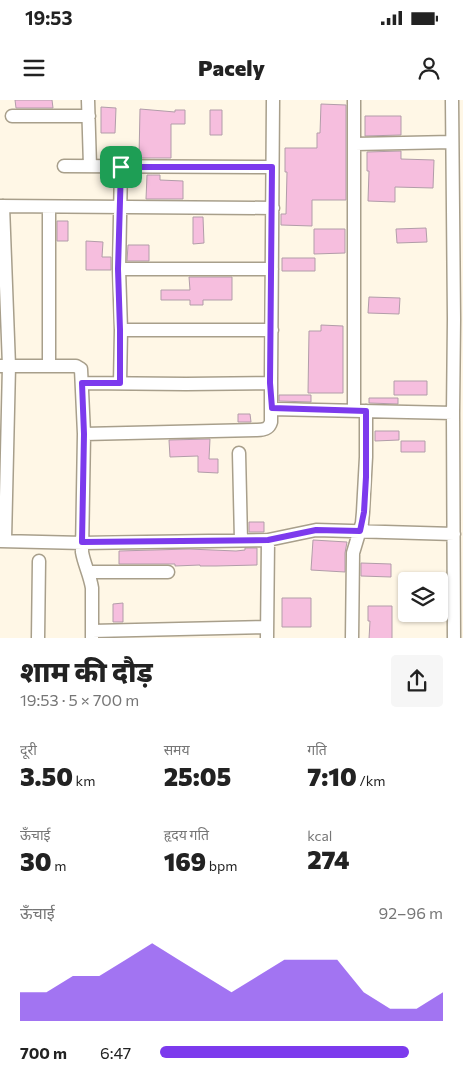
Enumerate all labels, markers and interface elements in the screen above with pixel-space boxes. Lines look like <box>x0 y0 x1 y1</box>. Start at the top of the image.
text: 19:53 <box>25 6 73 29</box>
icon: menu <box>20 54 48 82</box>
text: Pacely <box>198 54 265 81</box>
icon: person <box>415 54 443 82</box>
pin <box>100 146 142 188</box>
icon: arrive <box>107 153 135 181</box>
map controls <box>398 572 448 622</box>
button: layers <box>398 572 448 622</box>
text: शाम की दौड़ <box>20 654 153 688</box>
button: share <box>391 655 443 707</box>
text: 19:53 · 5 × 700 m <box>20 690 139 709</box>
text: दूरी <box>20 741 37 758</box>
text: समय <box>164 741 190 758</box>
text: गति <box>307 741 327 758</box>
text: 3.50 <box>20 761 73 791</box>
text: 25:05 <box>164 761 231 791</box>
text: 7:10 <box>307 761 357 791</box>
text: km <box>73 772 95 789</box>
text: /km <box>357 772 386 789</box>
text: ऊँचाई <box>20 826 50 843</box>
text: हृदय गति <box>164 826 209 843</box>
text: kcal <box>307 827 332 844</box>
text: 274 <box>307 844 350 874</box>
text: 30 <box>20 846 52 876</box>
text: 169 <box>164 846 206 876</box>
text: m <box>52 857 66 874</box>
text: bpm <box>206 857 237 874</box>
text: ऊँचाई <box>20 903 55 922</box>
text: 92–96 m <box>379 903 443 922</box>
text: 700 m <box>20 1043 67 1062</box>
text: 6:47 <box>100 1043 131 1062</box>

